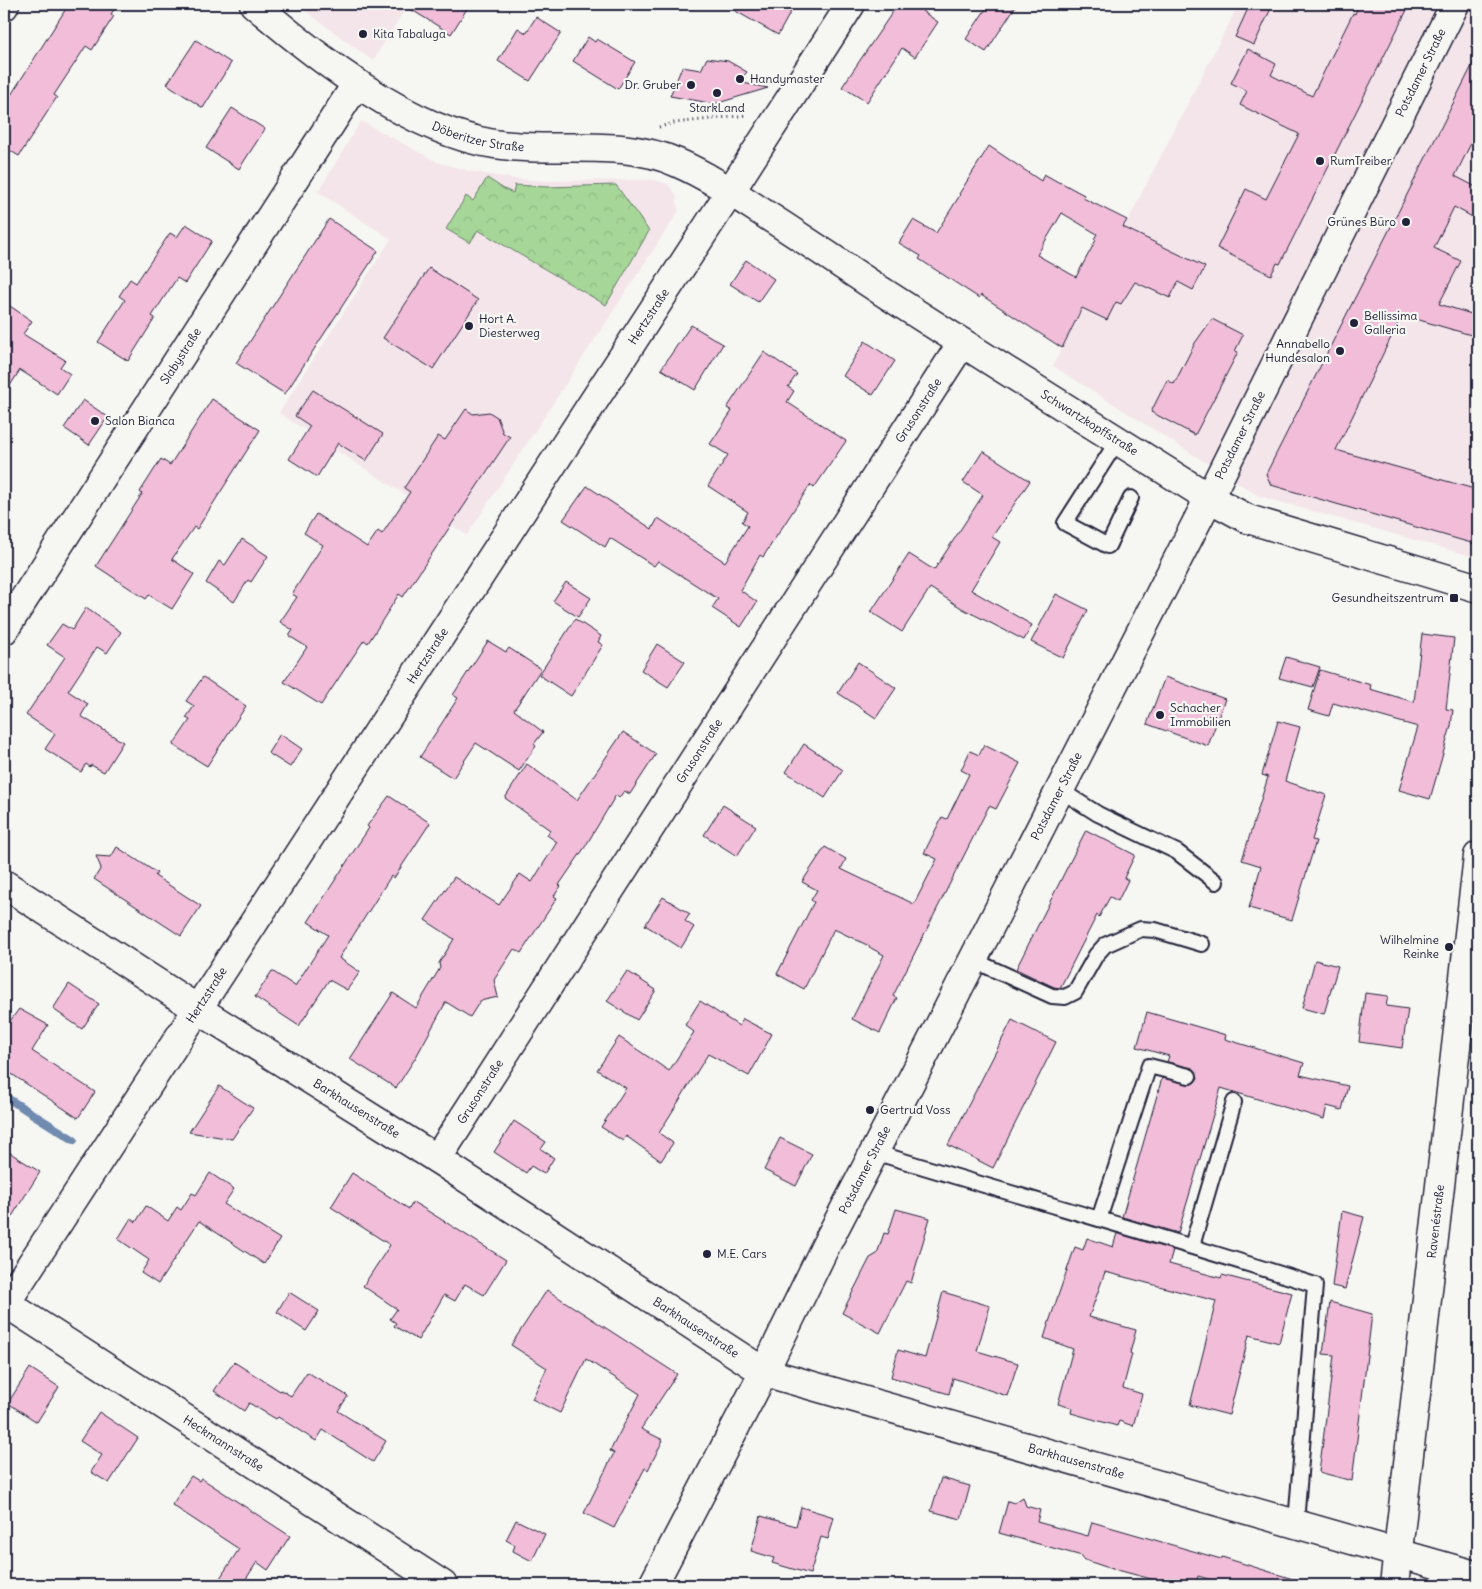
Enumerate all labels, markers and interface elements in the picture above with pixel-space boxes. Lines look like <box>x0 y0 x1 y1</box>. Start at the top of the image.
place label: Kita Tabaluga <box>373 26 446 41</box>
street label: Potsdamer Straße <box>1392 26 1449 119</box>
marker: Kita Tabaluga <box>357 28 369 40</box>
place label: Handymaster <box>750 71 825 86</box>
marker: Handymaster <box>734 73 746 85</box>
place label: Dr. Gruber <box>624 77 681 92</box>
marker: Dr. Gruber <box>685 79 697 91</box>
marker: StarkLand <box>711 87 723 99</box>
place label: StarkLand <box>689 100 745 115</box>
street label: Döberitzer Straße <box>430 118 525 154</box>
place label: RumTreiber <box>1330 153 1392 168</box>
marker: RumTreiber <box>1314 155 1326 167</box>
place label: Grünes Büro <box>1327 214 1396 229</box>
marker: Grünes Büro <box>1400 216 1412 228</box>
street label: Hertzstraße <box>625 285 672 347</box>
place label: Bellissima Galleria <box>1364 308 1418 337</box>
place label: Hort A. Diesterweg <box>479 311 540 340</box>
marker: Bellissima Galleria <box>1348 317 1360 329</box>
marker: Hort A. Diesterweg <box>463 320 475 332</box>
street label: Slabystraße <box>157 325 204 387</box>
place label: Annabello Hundesalon <box>1265 336 1330 365</box>
marker: Annabello Hundesalon <box>1334 345 1346 357</box>
street label: Grusonstraße <box>892 375 944 445</box>
street label: Schwartzkopffstraße <box>1038 386 1141 459</box>
street label: Potsdamer Straße <box>1211 388 1268 482</box>
place label: Salon Bianca <box>105 413 175 428</box>
marker: Salon Bianca <box>89 415 101 427</box>
place label: Gesundheitszentrum <box>1332 590 1444 605</box>
marker: Gesundheitszentrum <box>1448 592 1460 604</box>
street label: Hertzstraße <box>404 625 451 686</box>
place label: Schacher Immobilien <box>1170 700 1231 729</box>
marker: Schacher Immobilien <box>1154 709 1166 721</box>
street label: Grusonstraße <box>673 716 725 786</box>
street label: Potsdamer Straße <box>1027 749 1085 843</box>
place label: Wilhelmine Reinke <box>1380 932 1439 961</box>
marker: Wilhelmine Reinke <box>1443 941 1455 953</box>
street label: Hertzstraße <box>182 964 230 1026</box>
street label: Grusonstraße <box>454 1056 506 1127</box>
street label: Barkhausenstraße <box>311 1075 403 1141</box>
place label: Gertrud Voss <box>880 1102 951 1117</box>
marker: Gertrud Voss <box>864 1104 876 1116</box>
street label: Potsdamer Straße <box>835 1123 893 1216</box>
street label: Ravenéstraße <box>1424 1184 1447 1259</box>
place label: M.E. Cars <box>717 1246 767 1261</box>
marker: M.E. Cars <box>701 1248 713 1260</box>
street label: Barkhausenstraße <box>650 1294 742 1361</box>
street label: Heckmannstraße <box>181 1412 267 1474</box>
street label: Barkhausenstraße <box>1027 1440 1126 1482</box>

